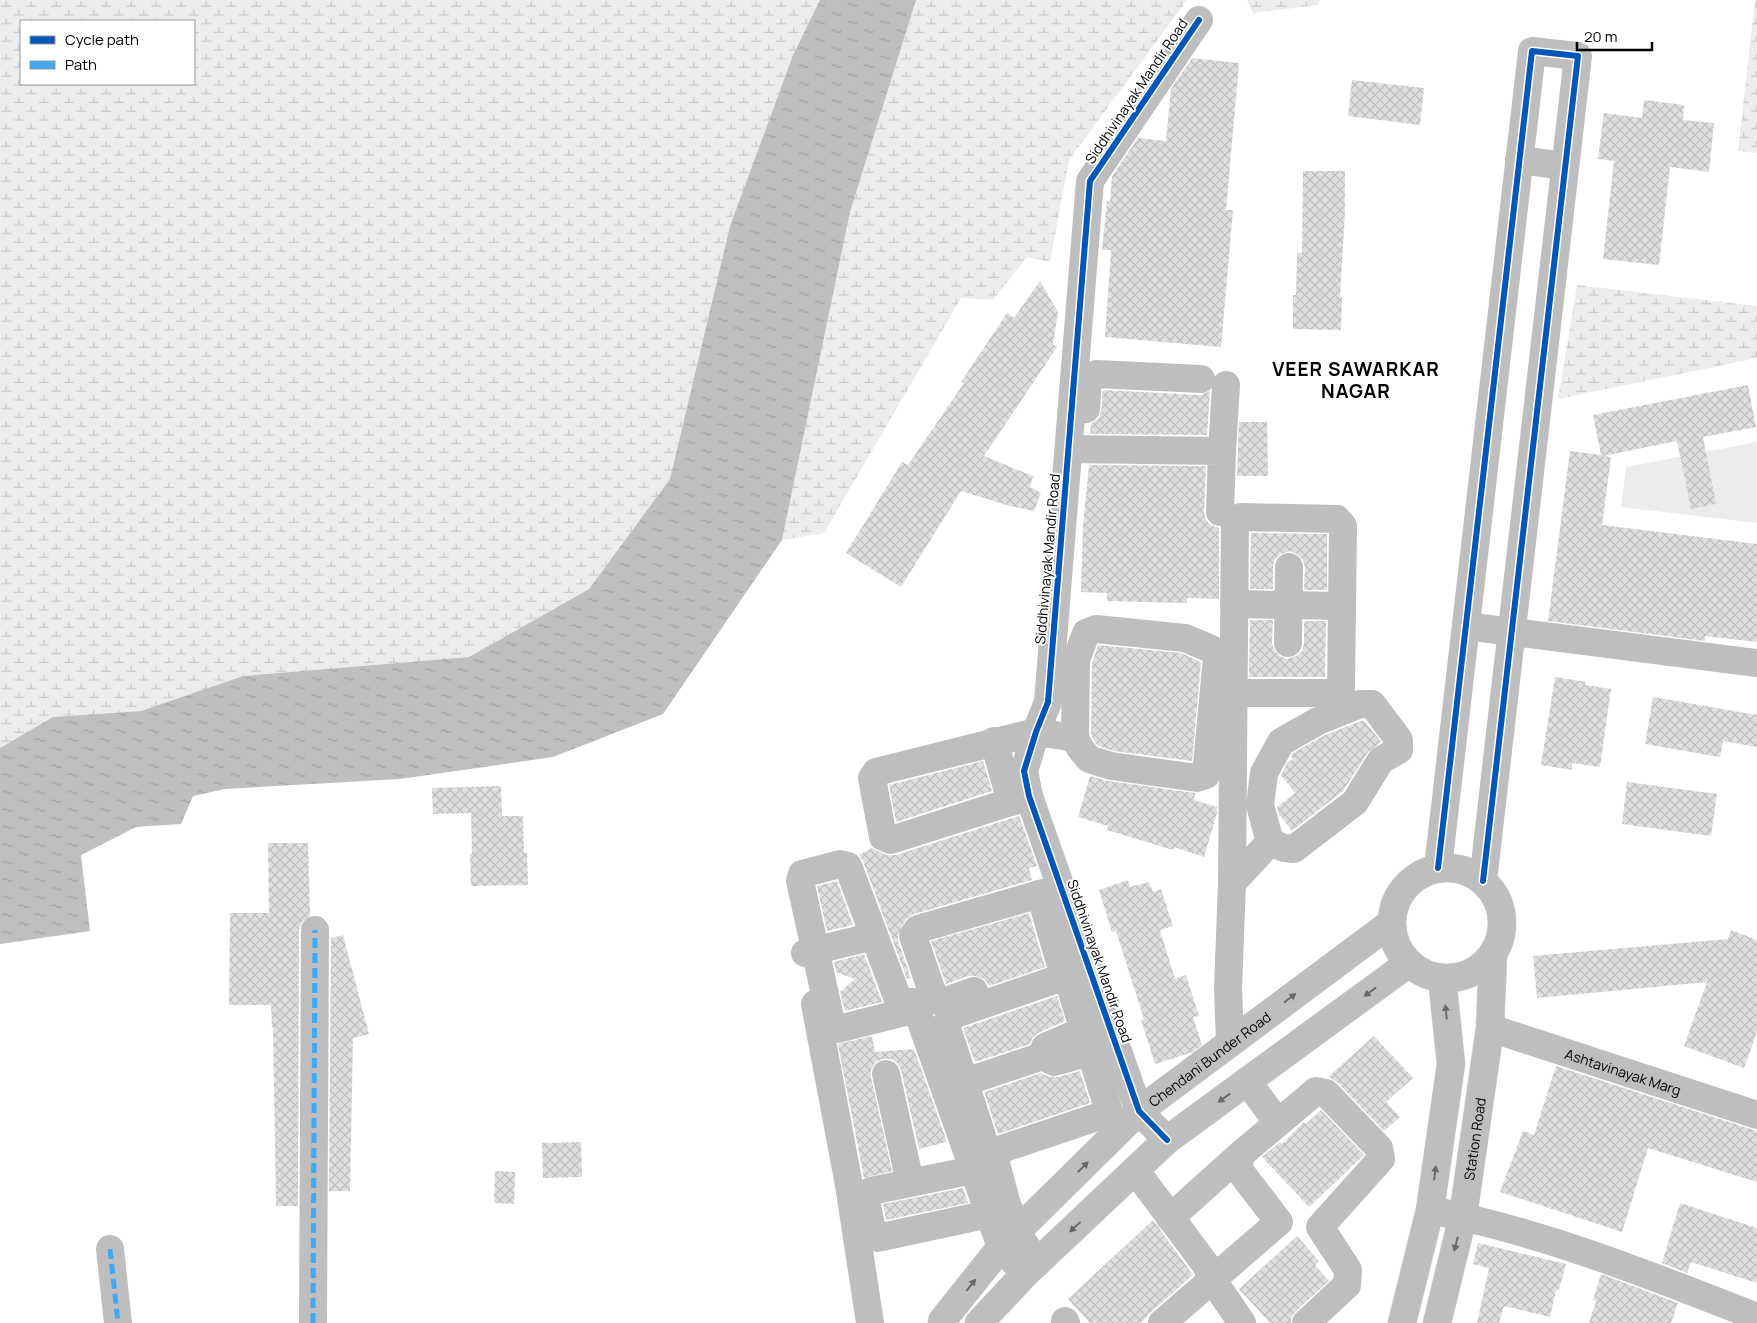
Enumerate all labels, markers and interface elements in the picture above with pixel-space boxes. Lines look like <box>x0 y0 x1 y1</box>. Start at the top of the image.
street label: Siddhivinayak Mandir Road <box>1080 15 1192 167</box>
legend <box>20 20 195 85</box>
scale bar <box>1577 20 1652 52</box>
text: 20 m <box>1584 26 1617 47</box>
text: Cycle path <box>65 29 139 50</box>
text: Path <box>65 54 97 75</box>
district label: VEER SAWARKAR NAGAR <box>1272 356 1440 404</box>
street label: Siddhivinayak Mandir Road <box>1030 473 1064 645</box>
street label: Siddhivinayak Mandir Road <box>1063 877 1137 1045</box>
one-way arrow <box>1363 987 1377 997</box>
one-way arrow <box>1283 993 1297 1003</box>
one-way arrow <box>1442 1004 1450 1020</box>
street label: Chendani Bunder Road <box>1144 1007 1274 1110</box>
street label: Ashtavinayak Marg <box>1563 1044 1684 1099</box>
one-way arrow <box>1217 1093 1231 1103</box>
street label: Station Road <box>1459 1096 1489 1182</box>
one-way arrow <box>1076 1161 1088 1173</box>
one-way arrow <box>1431 1165 1439 1181</box>
one-way arrow <box>1069 1221 1081 1233</box>
one-way arrow <box>1452 1236 1460 1251</box>
one-way arrow <box>965 1278 976 1291</box>

